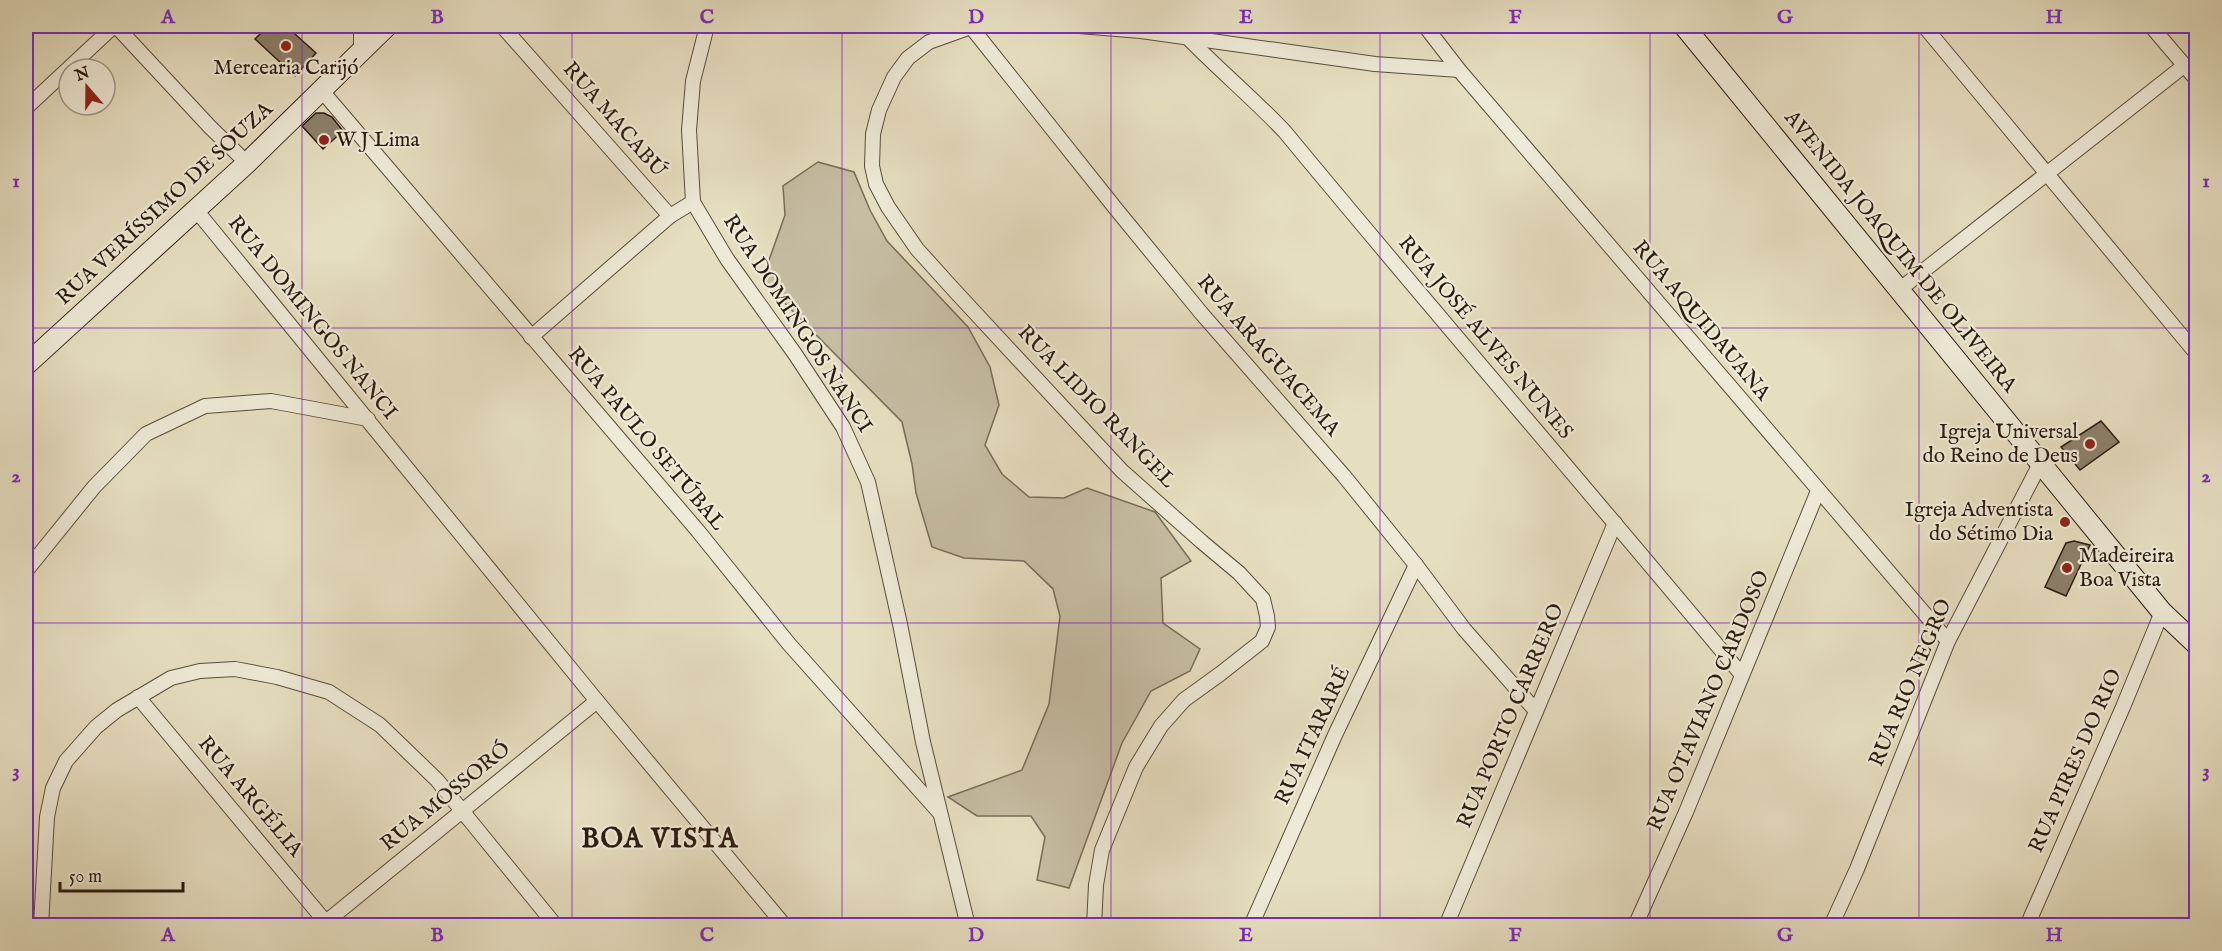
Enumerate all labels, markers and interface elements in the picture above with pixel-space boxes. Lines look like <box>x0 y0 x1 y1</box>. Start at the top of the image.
text: A <box>160 5 176 30</box>
text: B <box>430 5 444 30</box>
text: C <box>700 5 714 30</box>
text: D <box>968 5 984 30</box>
text: E <box>1239 5 1253 30</box>
text: F <box>1509 5 1522 30</box>
text: G <box>1777 5 1794 30</box>
text: H <box>2045 5 2063 30</box>
marker: Mercearia Carijó <box>279 39 293 53</box>
place label: Mercearia Carijó <box>213 55 359 82</box>
street label: RUA MACABÚ <box>556 56 672 184</box>
north arrow <box>57 57 117 117</box>
text: N <box>72 63 93 87</box>
street label: RUA VERÍSSIMO DE SOUZA <box>50 95 280 312</box>
street label: AVENIDA JOAQUIM DE OLIVEIRA <box>1777 105 2023 399</box>
place label: W J Lima <box>336 127 421 154</box>
marker: W J Lima <box>317 133 331 147</box>
text: 1 <box>12 169 20 194</box>
text: 1 <box>2202 169 2210 194</box>
street label: RUA DOMINGOS NANCI <box>221 210 403 426</box>
street label: RUA DOMINGOS NANCI <box>716 210 878 438</box>
street label: RUA JOSÉ ALVES NUNES <box>1392 230 1579 445</box>
street label: RUA AQUIDAUANA <box>1626 235 1777 407</box>
street label: RUA ARAGUACEMA <box>1190 270 1346 443</box>
street label: RUA LIDIO RANGEL <box>1011 320 1181 494</box>
street label: RUA PAULO SETÚBAL <box>561 341 731 537</box>
place label: Igreja Universal do Reino de Deus <box>1922 419 2078 470</box>
marker: Igreja Universal do Reino de Deus <box>2083 437 2097 451</box>
text: 2 <box>11 464 21 489</box>
text: 2 <box>2201 464 2211 489</box>
place label: Igreja Adventista do Sétimo Dia <box>1905 497 2054 548</box>
marker: Igreja Adventista do Sétimo Dia <box>2058 515 2072 529</box>
place label: Madeireira Boa Vista <box>2079 543 2175 594</box>
marker: Madeireira Boa Vista <box>2060 561 2074 575</box>
street label: RUA OTAVIANO CARDOSO <box>1642 567 1776 835</box>
street label: RUA RIO NEGRO <box>1863 595 1959 771</box>
street label: RUA PORTO CARRERO <box>1451 600 1571 832</box>
street label: RUA ITARARÉ <box>1268 662 1357 809</box>
street label: RUA PIRES DO RIO <box>2023 665 2129 857</box>
street label: RUA ARGÉLIA <box>191 730 310 864</box>
street label: RUA MOSSORÓ <box>375 736 516 858</box>
text: 3 <box>12 759 20 784</box>
text: 3 <box>2202 759 2210 784</box>
district label: BOA VISTA <box>581 823 739 857</box>
scale bar <box>60 855 183 893</box>
text: 50 m <box>69 866 102 889</box>
text: A <box>160 923 176 948</box>
text: B <box>430 923 444 948</box>
text: C <box>700 923 714 948</box>
text: D <box>968 923 984 948</box>
text: E <box>1239 923 1253 948</box>
text: F <box>1509 923 1522 948</box>
text: G <box>1777 923 1794 948</box>
text: H <box>2045 923 2063 948</box>

